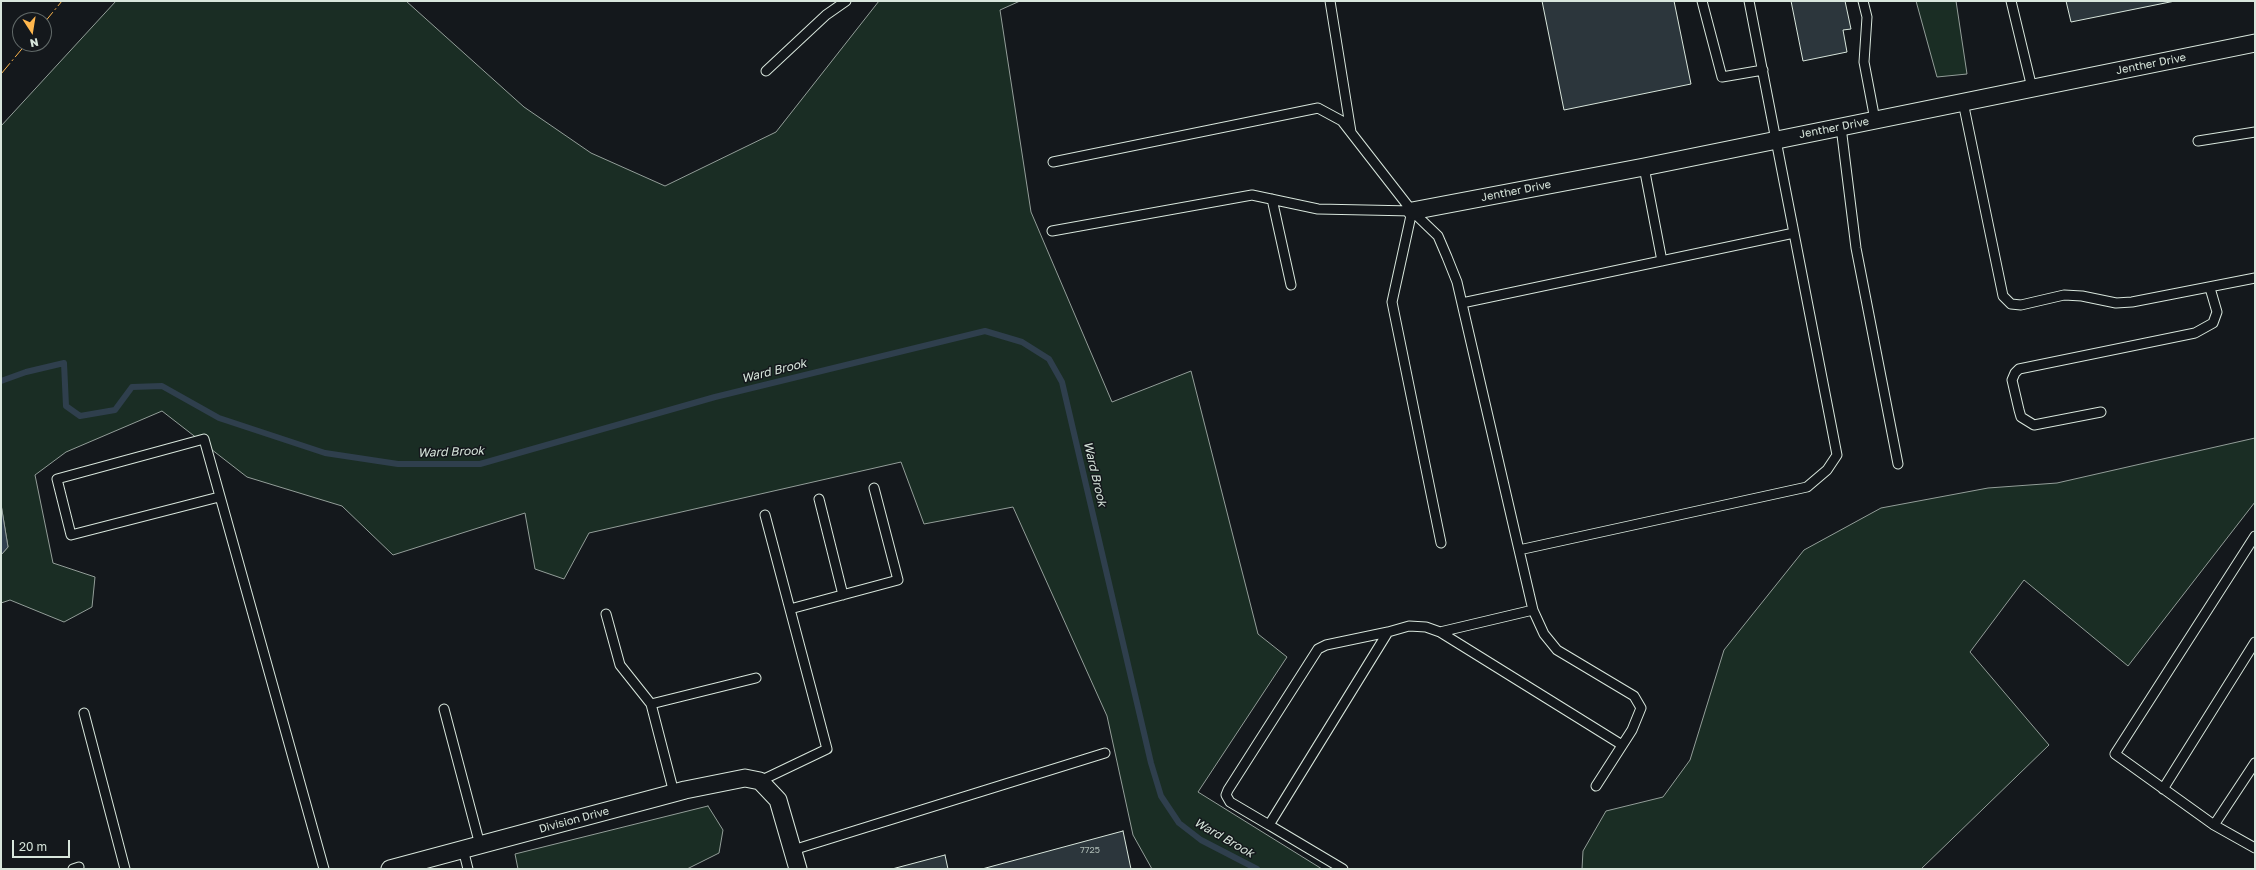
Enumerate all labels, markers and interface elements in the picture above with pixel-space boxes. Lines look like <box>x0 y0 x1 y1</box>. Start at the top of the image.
north arrow <box>12 12 52 52</box>
text: N <box>29 36 40 50</box>
street label: Jenther Drive <box>2115 51 2187 77</box>
street label: Jenther Drive <box>1798 115 1870 141</box>
street label: Jenther Drive <box>1480 178 1552 204</box>
water label: Ward Brook <box>740 356 808 386</box>
water label: Ward Brook <box>1081 440 1109 508</box>
water label: Ward Brook <box>417 444 485 460</box>
street label: Division Drive <box>538 804 610 836</box>
water label: Ward Brook <box>1192 815 1256 861</box>
scale bar <box>14 832 72 858</box>
text: 20 m <box>19 839 47 854</box>
house number: 7725 <box>1080 845 1100 855</box>

